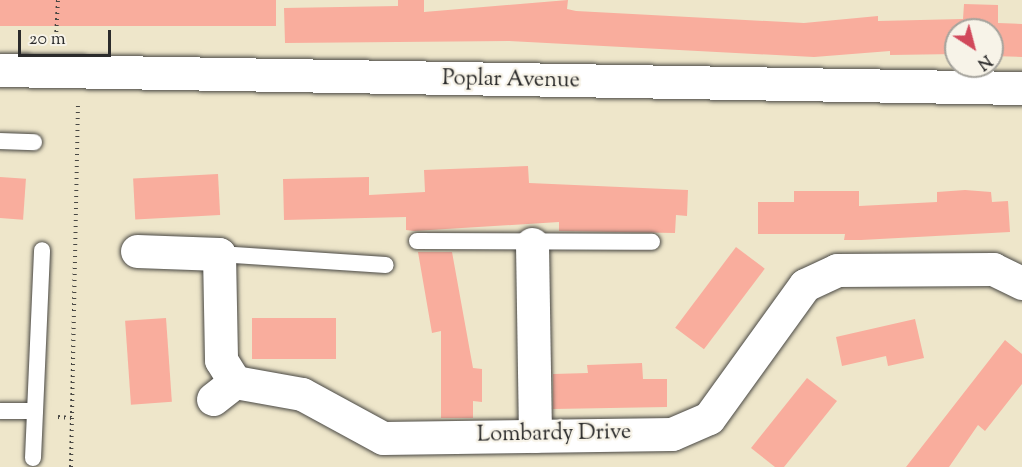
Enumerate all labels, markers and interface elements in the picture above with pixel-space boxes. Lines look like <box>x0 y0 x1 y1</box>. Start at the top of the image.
scale bar <box>21 18 114 56</box>
north arrow <box>944 18 1004 78</box>
text: 20 m <box>29 27 66 53</box>
text: N <box>972 48 996 74</box>
street label: Poplar Avenue <box>442 67 580 95</box>
street label: Lombardy Drive <box>477 420 631 450</box>

